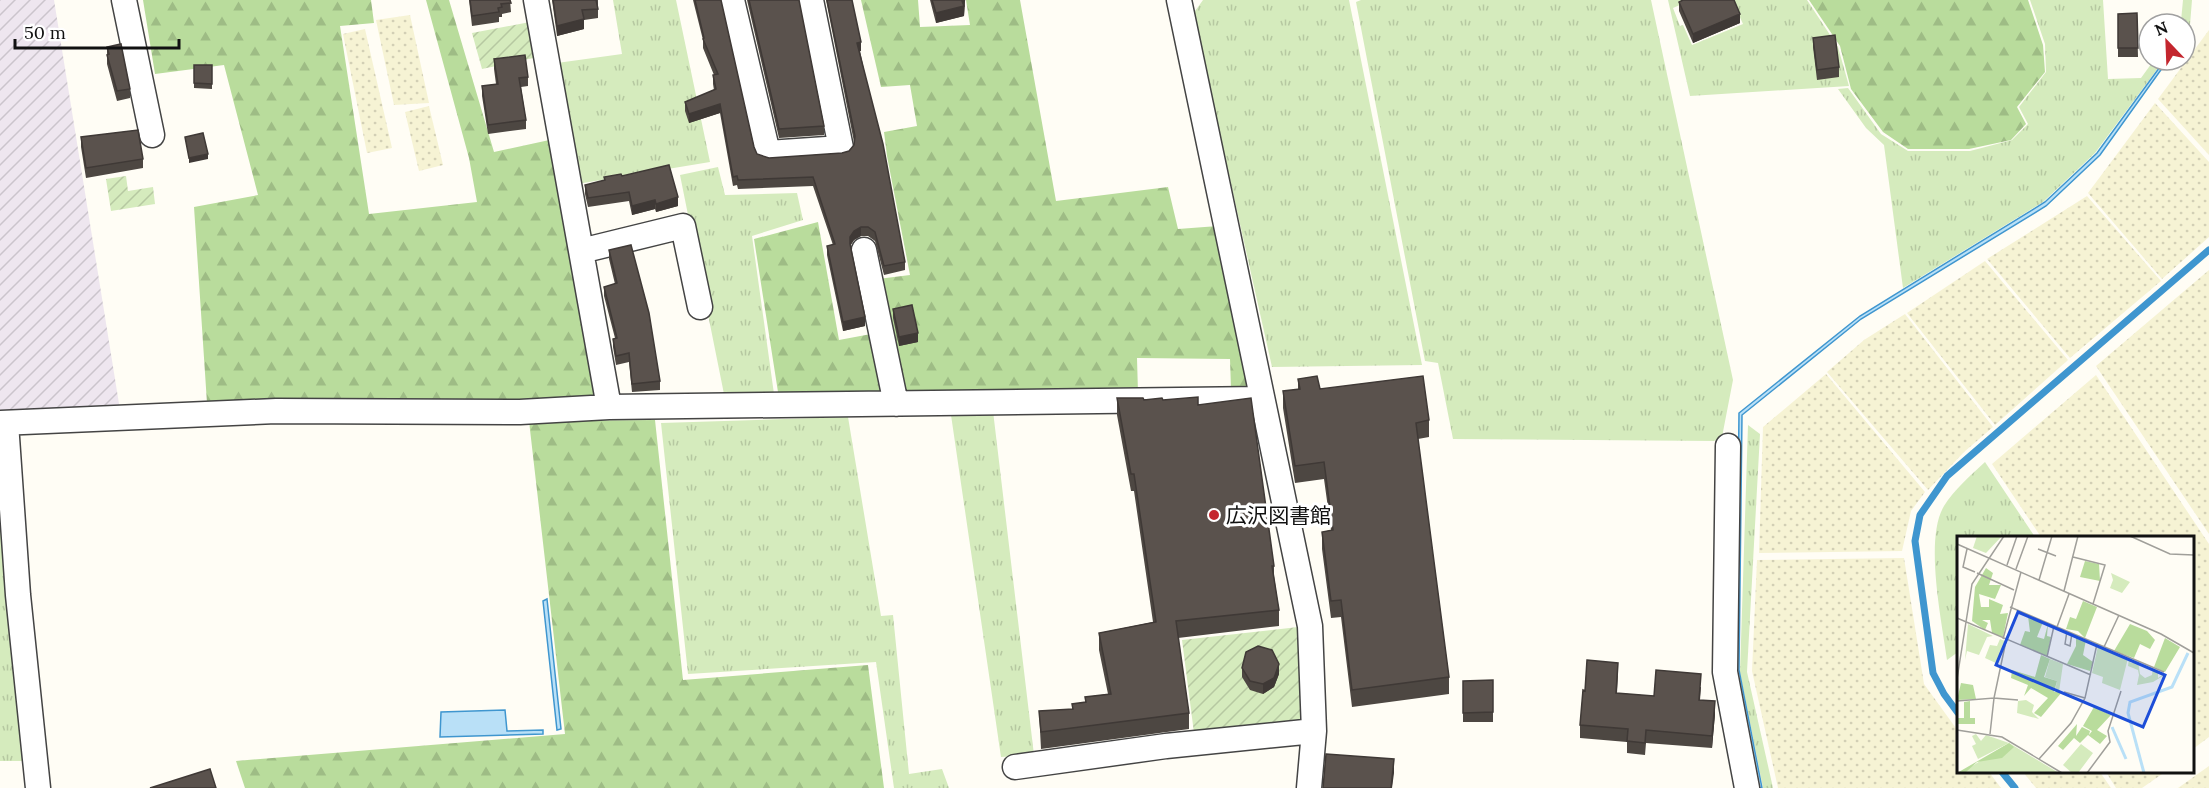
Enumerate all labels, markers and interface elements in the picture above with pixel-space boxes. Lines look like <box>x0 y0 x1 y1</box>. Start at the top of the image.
scale bar <box>15 12 178 50</box>
north arrow <box>2137 12 2197 72</box>
text: N <box>2152 17 2171 40</box>
text: 50 m <box>24 21 66 44</box>
place label: 広沢図書館 <box>1226 502 1331 529</box>
marker: 広沢図書館 <box>1207 508 1221 522</box>
inset map <box>1957 536 2194 773</box>

